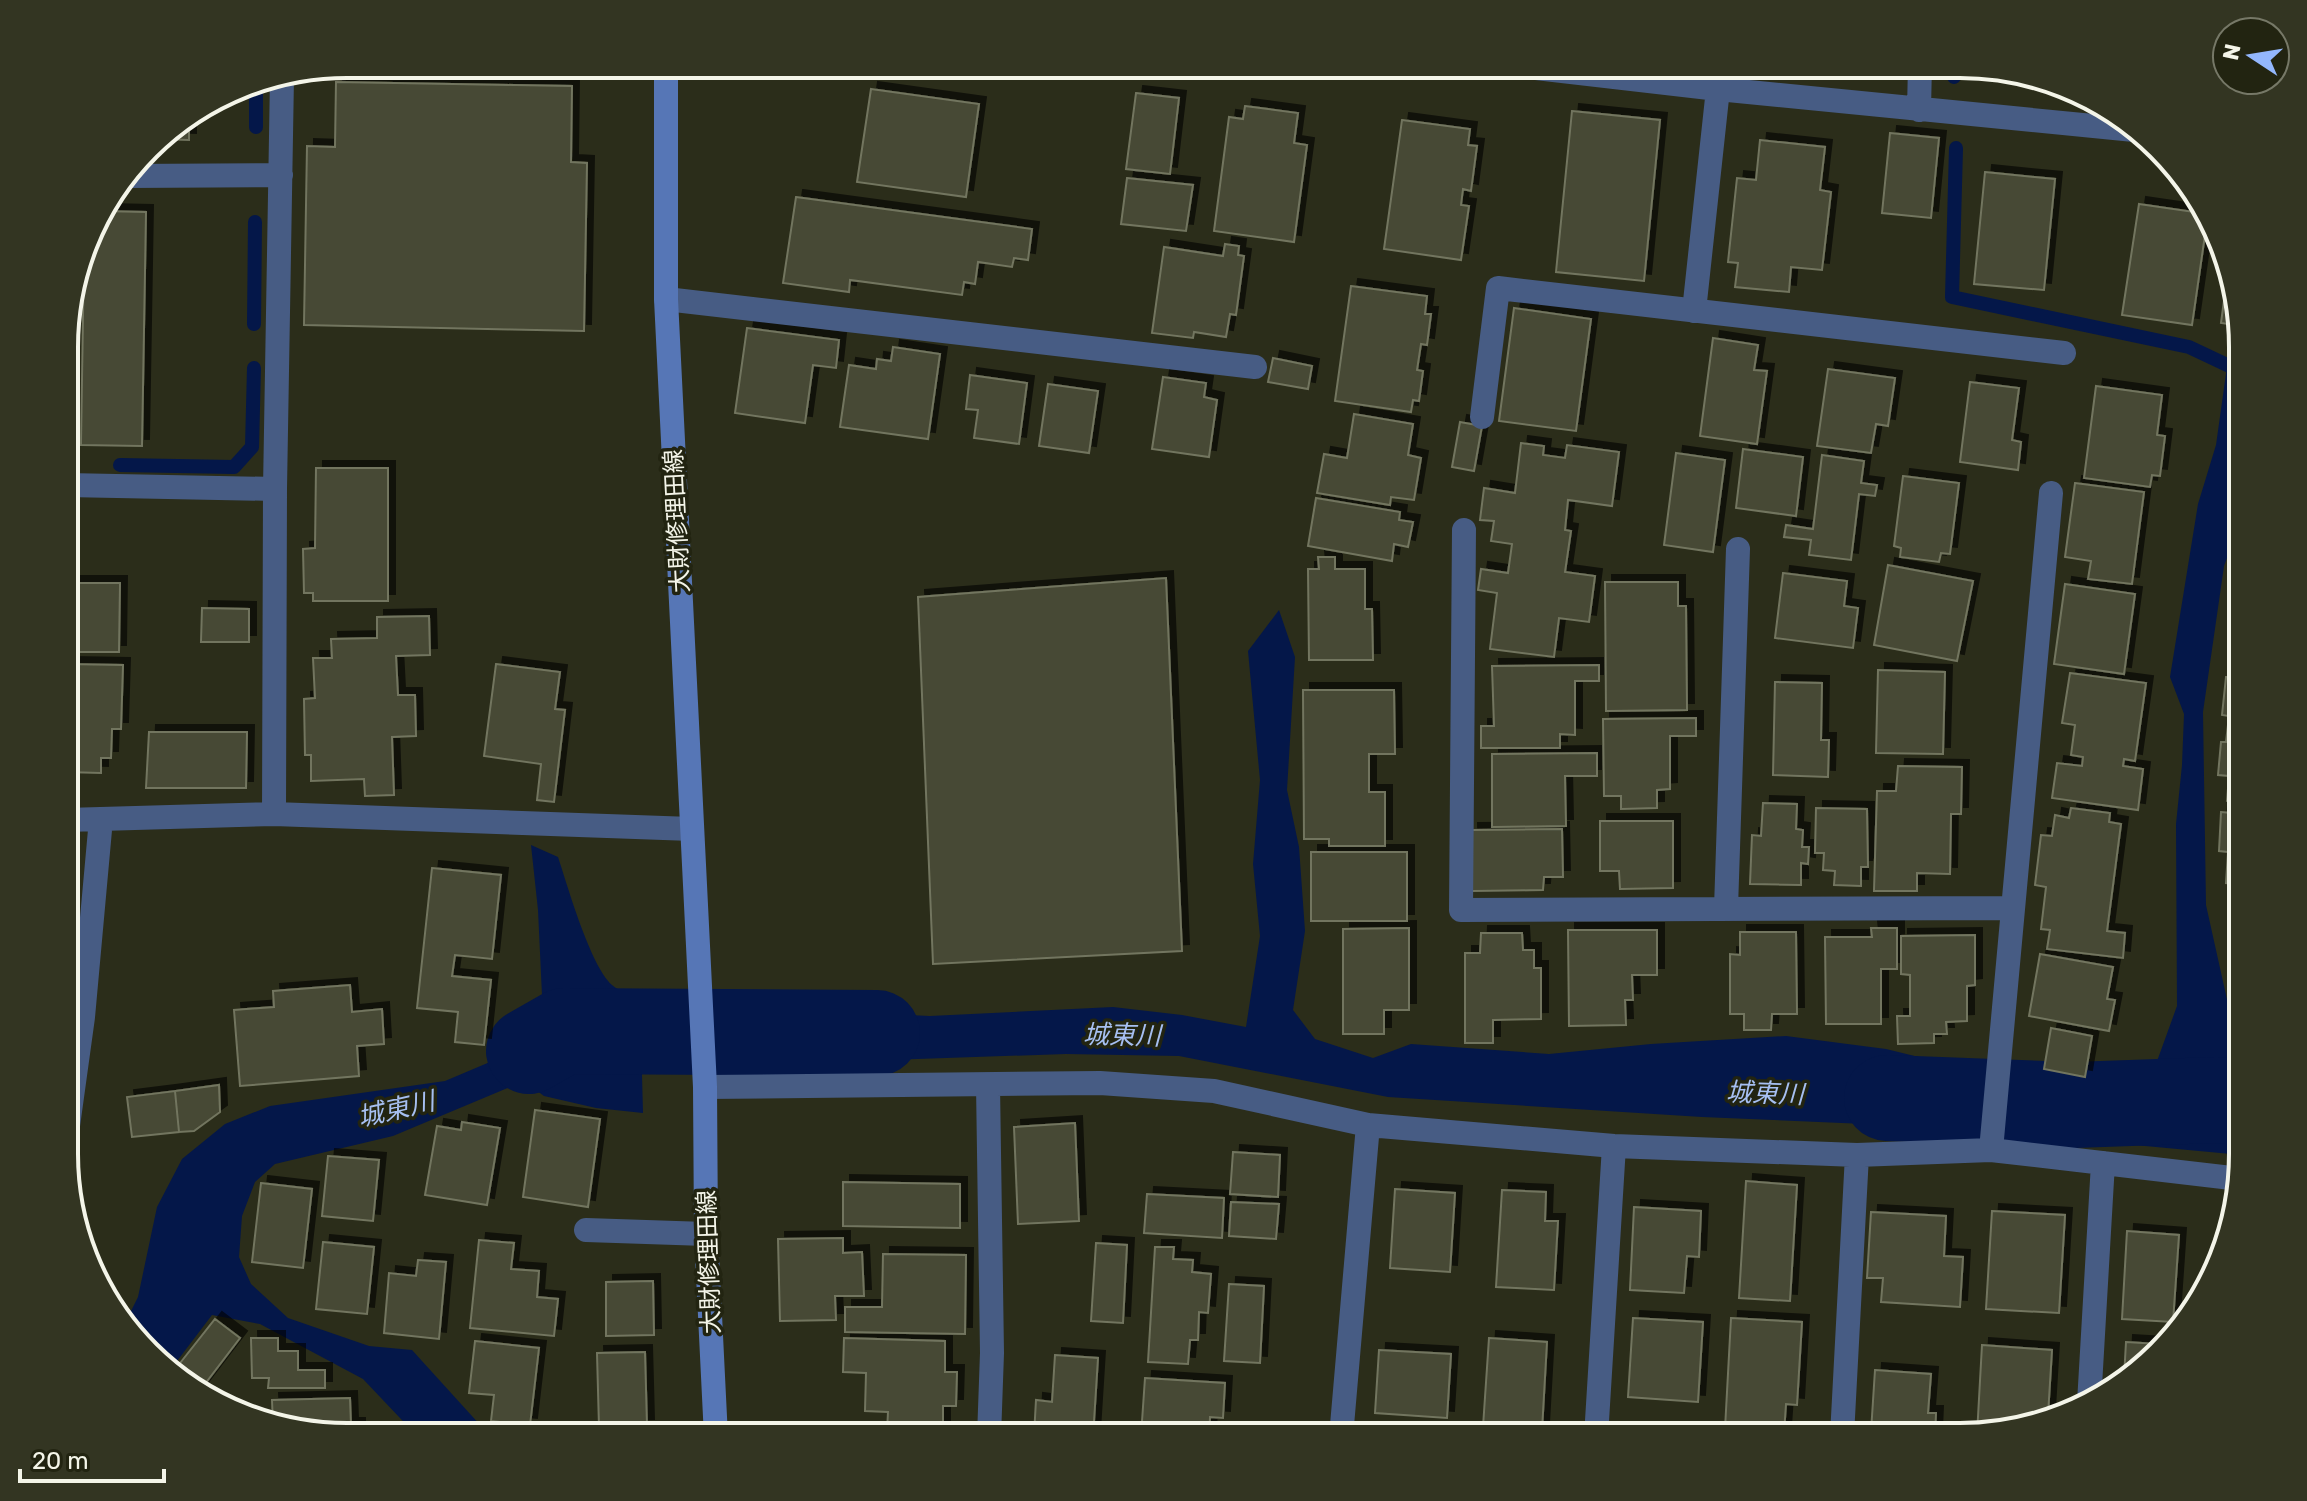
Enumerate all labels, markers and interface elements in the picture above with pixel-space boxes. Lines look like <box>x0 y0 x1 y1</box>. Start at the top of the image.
north arrow <box>2211 16 2291 96</box>
text: N <box>2217 41 2247 62</box>
street label: 大財修理田線 <box>659 448 695 594</box>
water label: 城東川 <box>1083 1019 1164 1052</box>
water label: 城東川 <box>1725 1077 1807 1110</box>
water label: 城東川 <box>355 1085 441 1133</box>
street label: 大財修理田線 <box>692 1190 726 1334</box>
scale bar <box>20 1433 164 1483</box>
text: 20 m <box>32 1447 89 1475</box>

